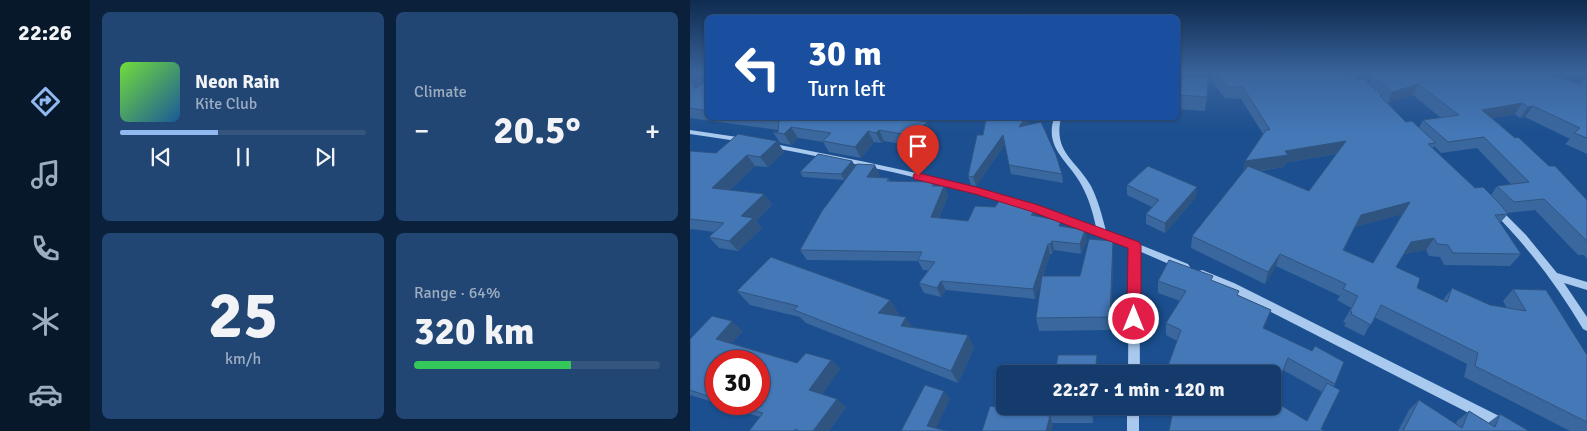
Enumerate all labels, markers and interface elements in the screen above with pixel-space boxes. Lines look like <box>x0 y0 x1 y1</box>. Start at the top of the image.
text: 22:26 <box>18 19 72 46</box>
text: 30 m <box>808 32 882 75</box>
icon: left <box>725 35 790 100</box>
text: Neon Rain <box>195 70 280 94</box>
text: Turn left <box>808 75 886 102</box>
text: Climate <box>414 82 467 102</box>
icon: directions <box>28 84 63 119</box>
text: Kite Club <box>195 94 257 114</box>
text: 20.5° <box>493 107 581 154</box>
text: − <box>414 114 429 148</box>
text: + <box>645 114 660 148</box>
pin <box>897 125 939 176</box>
icon: arrive <box>904 132 932 160</box>
icon: previous <box>147 143 175 171</box>
icon: pause <box>229 143 257 171</box>
icon: next <box>311 143 339 171</box>
icon: music <box>28 157 63 192</box>
icon: phone <box>28 231 63 266</box>
text: 25 <box>208 276 278 356</box>
text: Range · 64% <box>414 283 500 303</box>
position arrow <box>1107 292 1159 344</box>
icon: climate <box>28 304 63 339</box>
text: 320 km <box>414 308 535 355</box>
text: km/h <box>225 349 261 369</box>
speed limit sign: 30 <box>705 350 770 415</box>
icon: car <box>28 377 63 412</box>
text: 22:27 · 1 min · 120 m <box>1052 378 1225 402</box>

